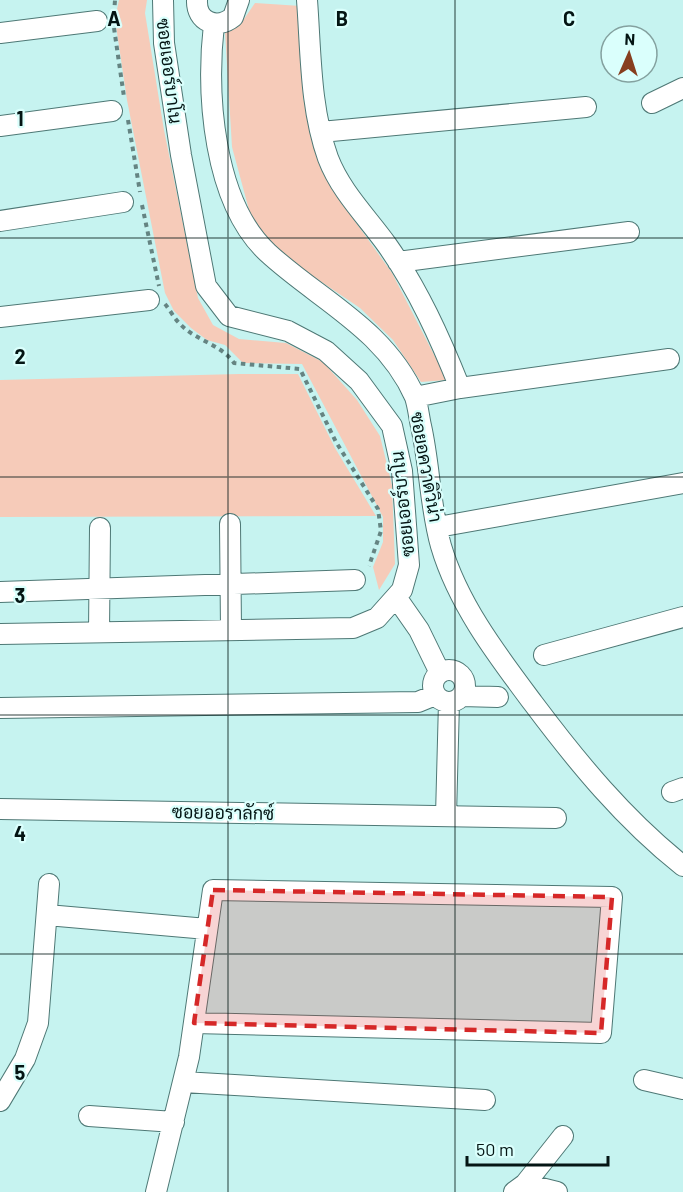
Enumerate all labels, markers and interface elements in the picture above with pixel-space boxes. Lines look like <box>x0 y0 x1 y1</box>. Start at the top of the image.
text: A <box>107 6 121 30</box>
text: B <box>336 6 348 30</box>
text: C <box>563 6 575 30</box>
street label: ซอยเออร์บาโน <box>153 17 188 125</box>
north arrow <box>599 24 659 84</box>
text: N <box>624 29 636 48</box>
text: 1 <box>16 106 24 130</box>
text: 2 <box>14 344 26 368</box>
street label: ซอยอควาดิวิน่า <box>406 410 448 524</box>
street label: ซอยเออร์บาโน <box>385 450 418 558</box>
text: 3 <box>15 583 25 607</box>
street label: ซอยออราลักซ์ <box>172 799 274 824</box>
text: 4 <box>14 821 26 845</box>
text: 5 <box>15 1060 26 1084</box>
scale bar <box>467 1129 608 1167</box>
text: 50 m <box>476 1138 514 1160</box>

